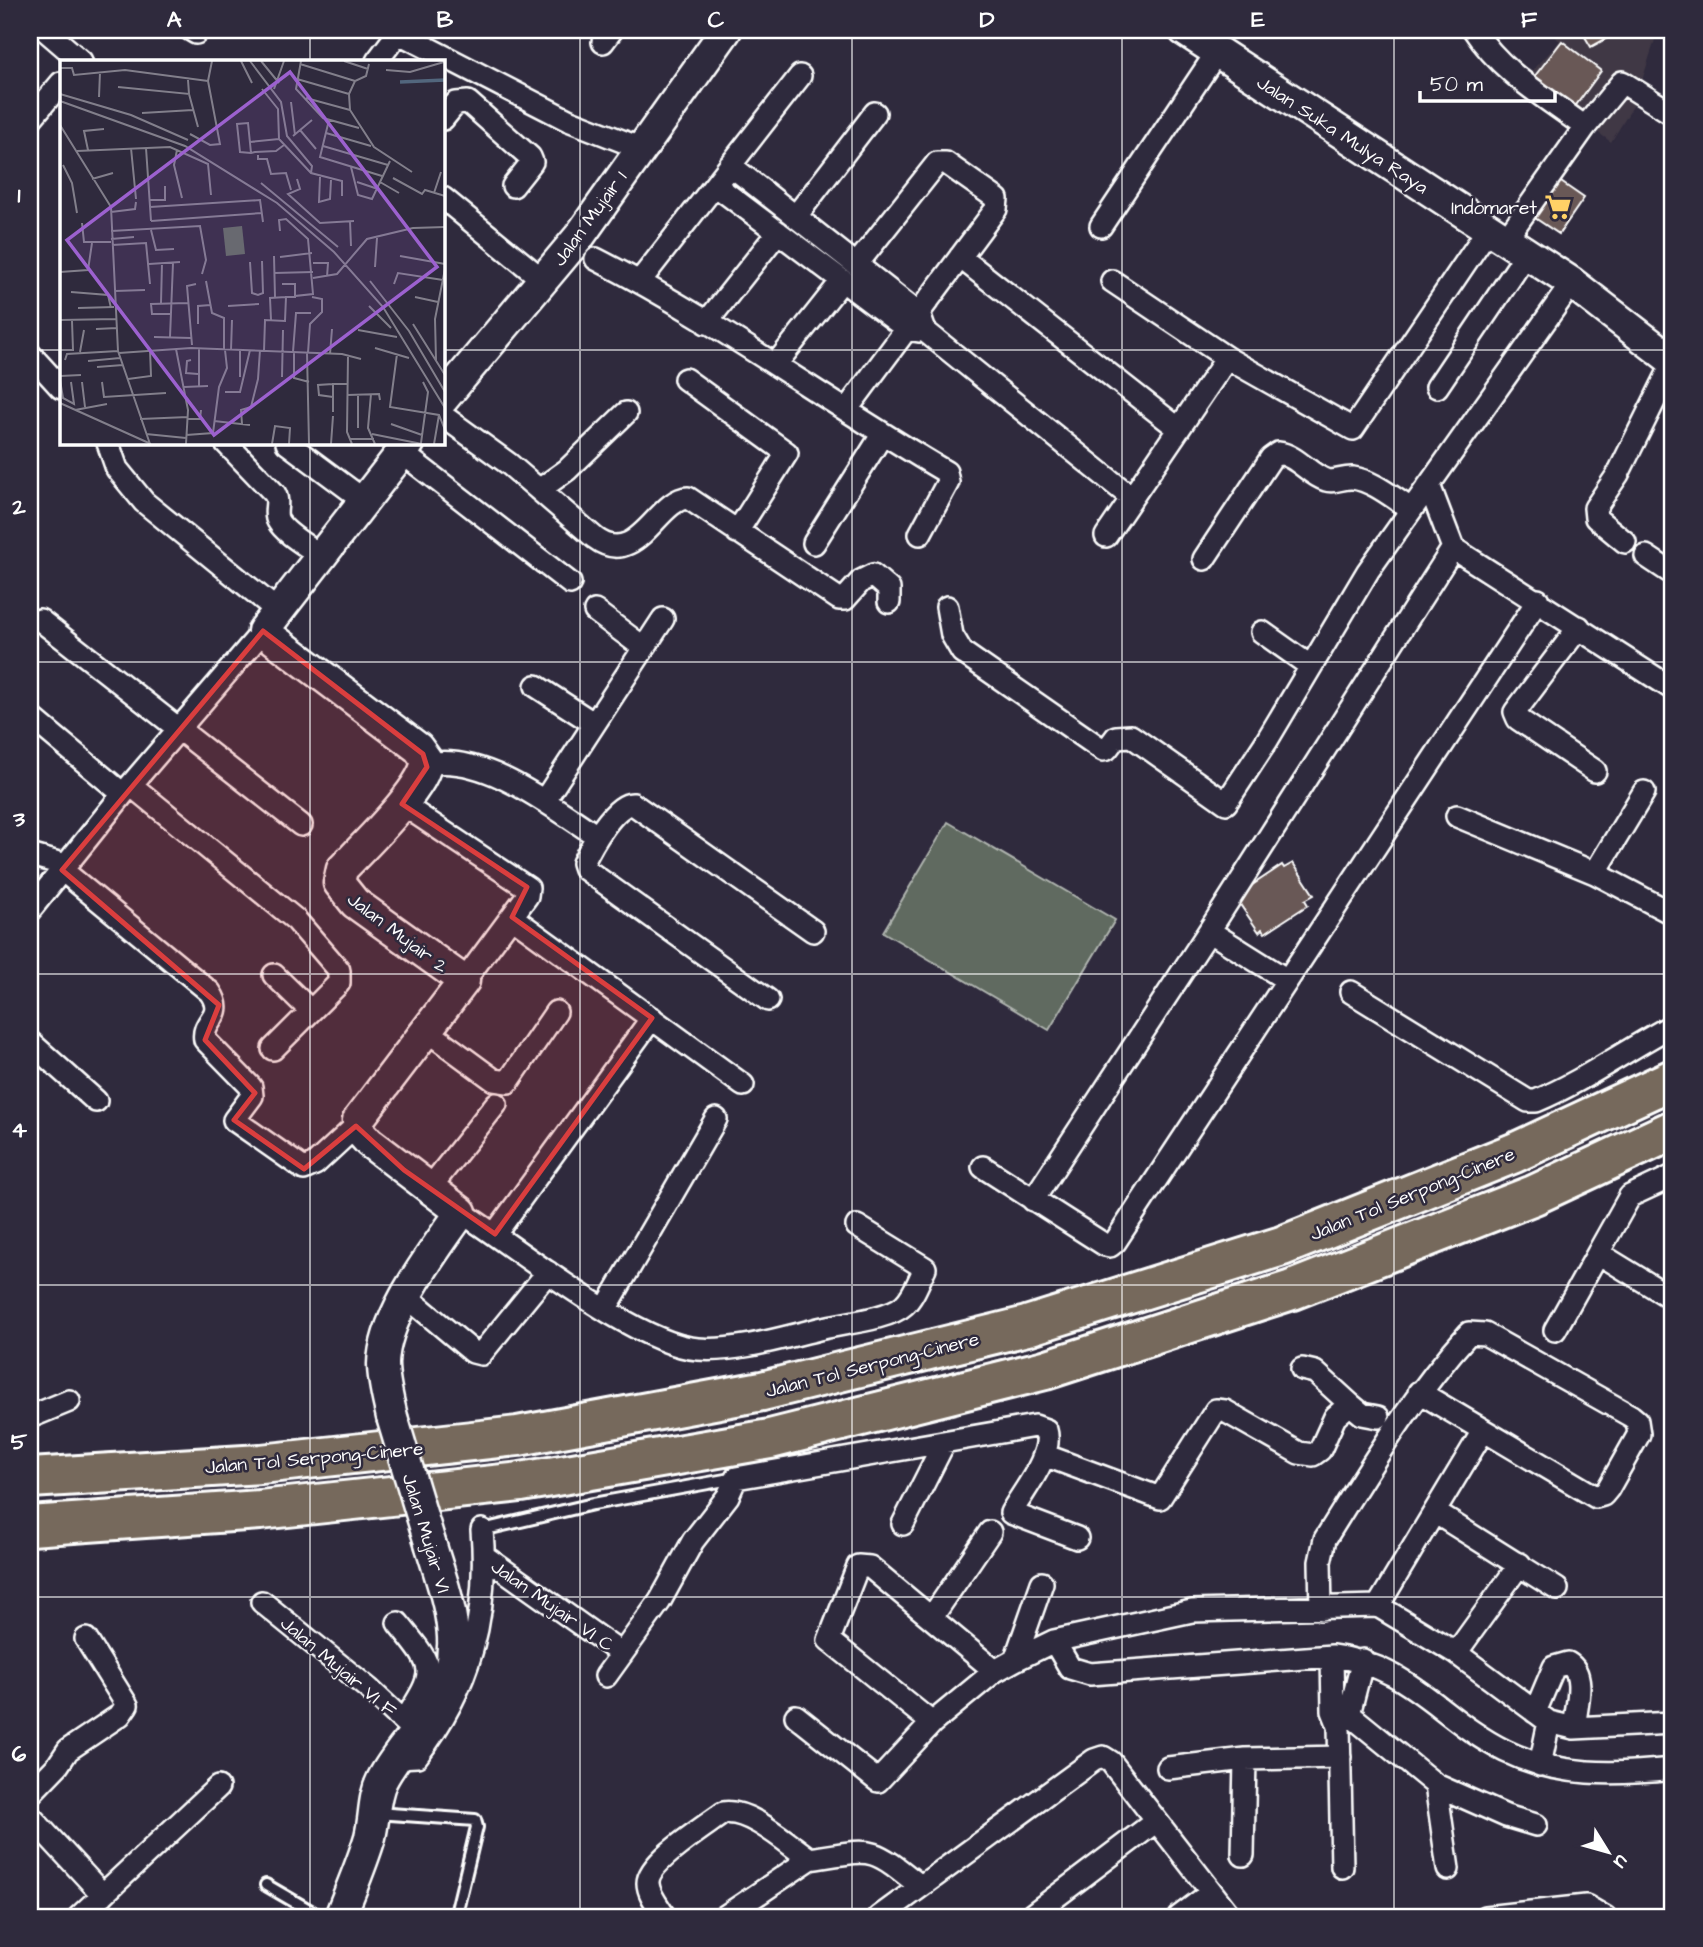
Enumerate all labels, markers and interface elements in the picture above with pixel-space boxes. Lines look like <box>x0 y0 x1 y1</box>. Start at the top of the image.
text: A <box>167 4 182 36</box>
text: B <box>437 4 454 36</box>
text: C <box>708 4 725 36</box>
text: D <box>980 4 995 36</box>
text: E <box>1251 4 1265 36</box>
text: F <box>1521 4 1538 36</box>
inset map <box>60 60 444 444</box>
scale bar <box>1420 60 1554 104</box>
street label: Jalan Suka Mulya Raya <box>1251 70 1434 202</box>
text: 50 m <box>1430 70 1484 99</box>
street label: Jalan Mujair 1 <box>547 165 634 272</box>
text: 1 <box>18 179 21 211</box>
supermarket icon: Indomaret <box>1543 192 1573 222</box>
place label: Indomaret <box>1451 195 1537 222</box>
text: 2 <box>11 491 26 523</box>
text: 3 <box>12 803 25 835</box>
street label: Jalan Mujair 2 <box>341 886 453 980</box>
text: 4 <box>11 1114 27 1146</box>
street label: Jalan Tol Serpong–Cinere <box>1306 1141 1519 1249</box>
street label: Jalan Tol Serpong–Cinere <box>763 1326 982 1406</box>
text: 5 <box>11 1426 28 1458</box>
street label: Jalan Tol Serpong–Cinere <box>204 1436 424 1482</box>
street label: Jalan Mujair VI <box>395 1470 457 1597</box>
street label: Jalan Mujair VI C <box>485 1554 620 1659</box>
street label: Jalan Mujair VI F <box>274 1610 402 1724</box>
text: 6 <box>12 1738 27 1770</box>
north arrow <box>1574 1818 1644 1888</box>
text: U <box>1606 1849 1634 1874</box>

